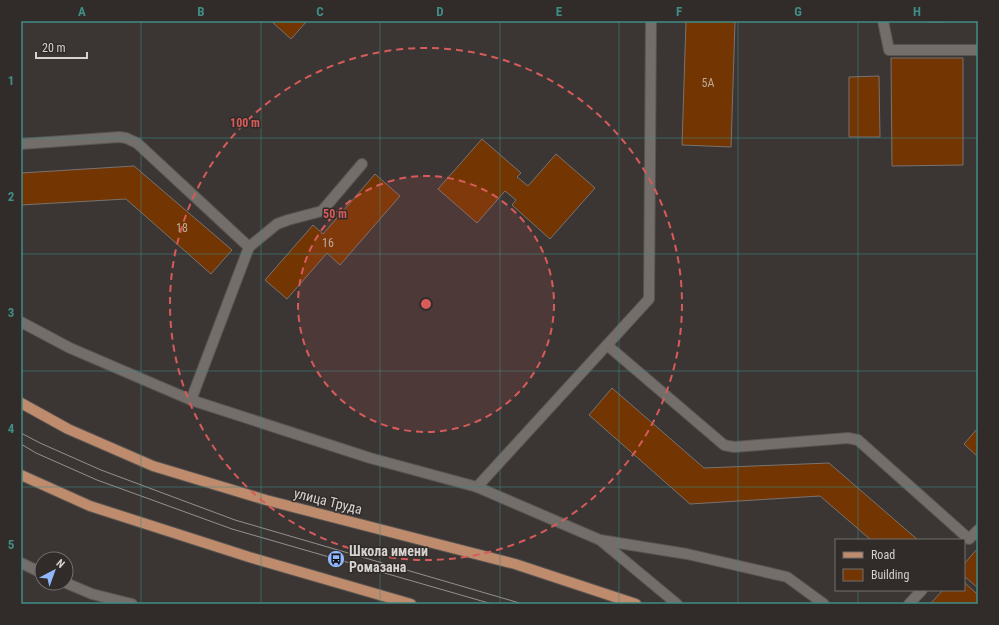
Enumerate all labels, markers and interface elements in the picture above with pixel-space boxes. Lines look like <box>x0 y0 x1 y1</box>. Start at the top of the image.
text: A <box>78 4 86 19</box>
text: B <box>197 4 205 19</box>
text: C <box>316 4 324 19</box>
text: D <box>436 4 444 19</box>
text: E <box>556 4 563 19</box>
text: F <box>676 4 682 19</box>
text: G <box>794 4 802 19</box>
text: H <box>913 4 921 19</box>
scale bar <box>36 34 87 60</box>
text: 20 m <box>42 41 66 55</box>
text: 1 <box>8 73 14 88</box>
house number: 5А <box>702 76 715 90</box>
text: 100 m <box>230 116 260 130</box>
text: 2 <box>8 189 15 204</box>
text: 50 m <box>323 207 347 221</box>
house number: 18 <box>176 221 188 235</box>
house number: 16 <box>322 236 334 250</box>
centre of rings <box>419 297 433 311</box>
text: 3 <box>8 305 14 320</box>
text: 4 <box>8 421 15 436</box>
street label: улица Труда <box>292 485 364 517</box>
text: 5 <box>8 537 15 552</box>
legend <box>835 539 965 591</box>
place label: Школа имени Ромазана <box>349 543 428 575</box>
text: Road <box>871 548 895 562</box>
bus stop icon: Школа имени Ромазана <box>326 549 346 569</box>
north arrow <box>34 551 74 591</box>
text: N <box>53 557 67 571</box>
text: Building <box>871 568 909 582</box>

